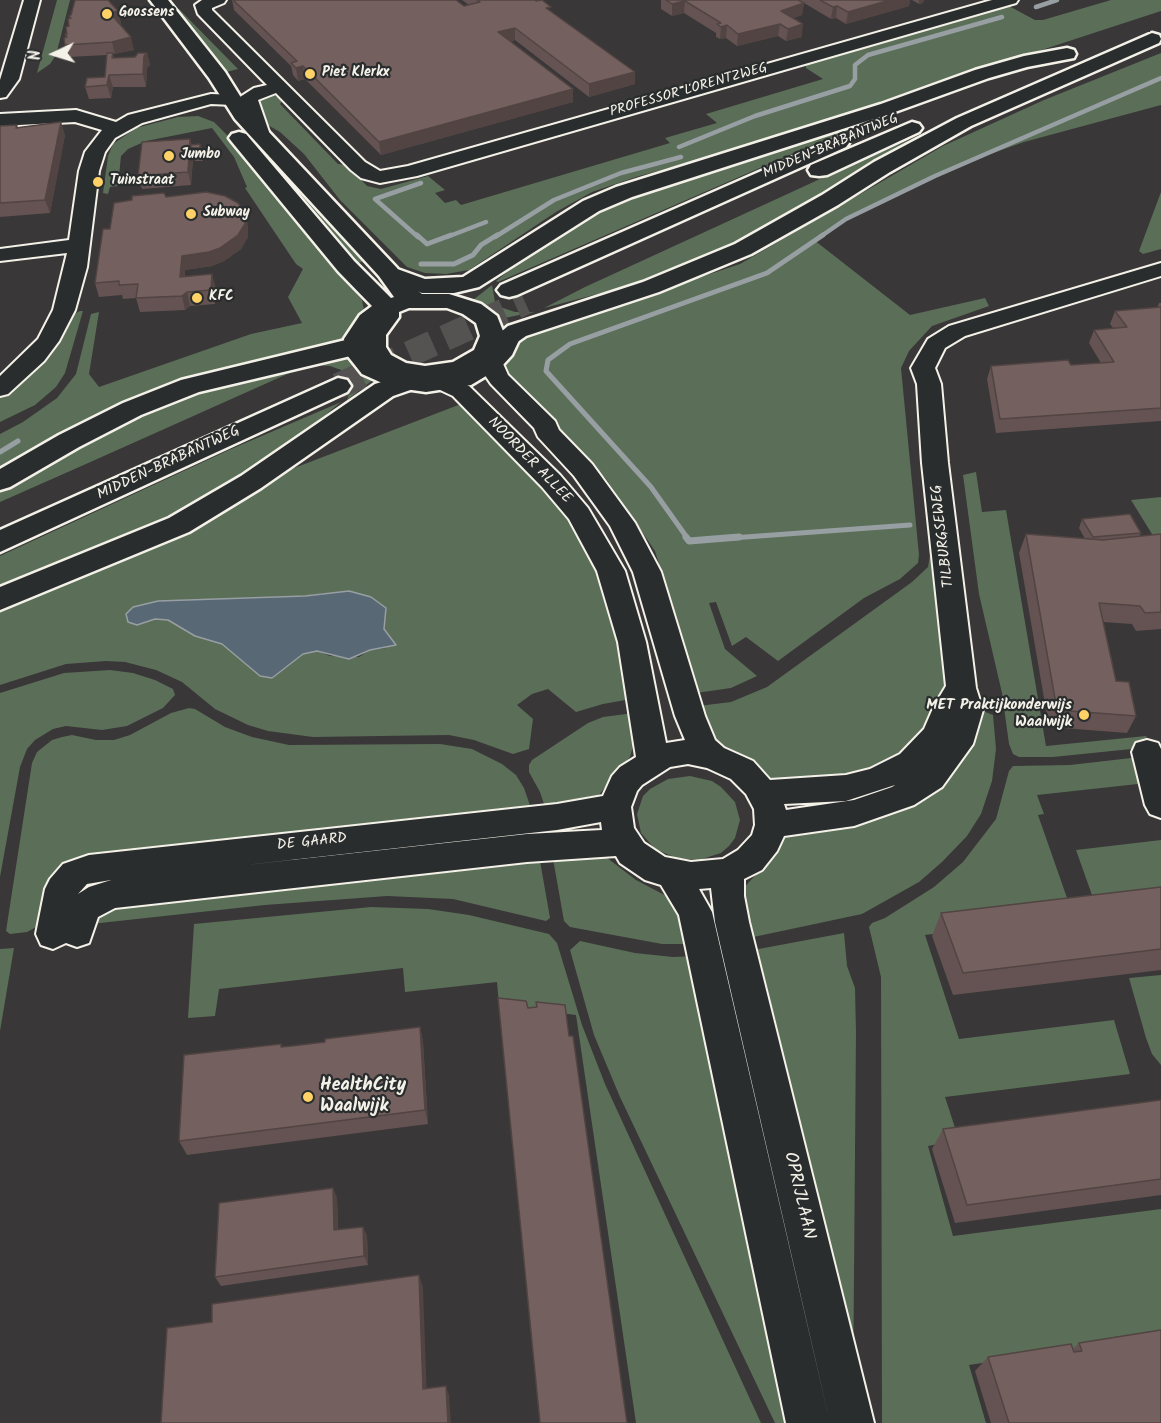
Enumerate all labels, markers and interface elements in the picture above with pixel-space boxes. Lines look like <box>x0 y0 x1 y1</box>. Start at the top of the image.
place label: Goossens <box>119 6 174 22</box>
marker: Goossens <box>100 7 114 21</box>
north arrow <box>24 24 84 84</box>
text: N <box>23 49 48 61</box>
street label: PROFESSOR LORENTZWEG <box>608 60 770 122</box>
place label: Piet Klerkx <box>322 66 389 82</box>
marker: Piet Klerkx <box>303 67 317 81</box>
street label: MIDDEN-BRABANTWEG <box>761 111 901 183</box>
place label: Jumbo <box>181 148 220 164</box>
marker: Jumbo <box>162 149 176 163</box>
place label: Tuinstraat <box>110 174 174 190</box>
marker: Tuinstraat <box>91 175 105 189</box>
place label: Subway <box>203 206 250 222</box>
marker: Subway <box>184 207 198 221</box>
place label: KFC <box>209 290 234 306</box>
marker: KFC <box>190 291 204 305</box>
street label: NOORDER ALLEE <box>483 414 575 508</box>
street label: MIDDEN-BRABANTWEG <box>95 423 243 505</box>
street label: TILBURGSEWEG <box>929 483 959 589</box>
place label: MET Praktijkonderwijs Waalwijk <box>926 697 1072 732</box>
marker: MET Praktijkonderwijs Waalwijk <box>1077 708 1091 722</box>
street label: DE GAARD <box>276 830 348 856</box>
place label: HealthCity Waalwijk <box>320 1076 406 1118</box>
marker: HealthCity Waalwijk <box>301 1090 315 1104</box>
street label: OPRIJLAAN <box>777 1150 819 1242</box>

